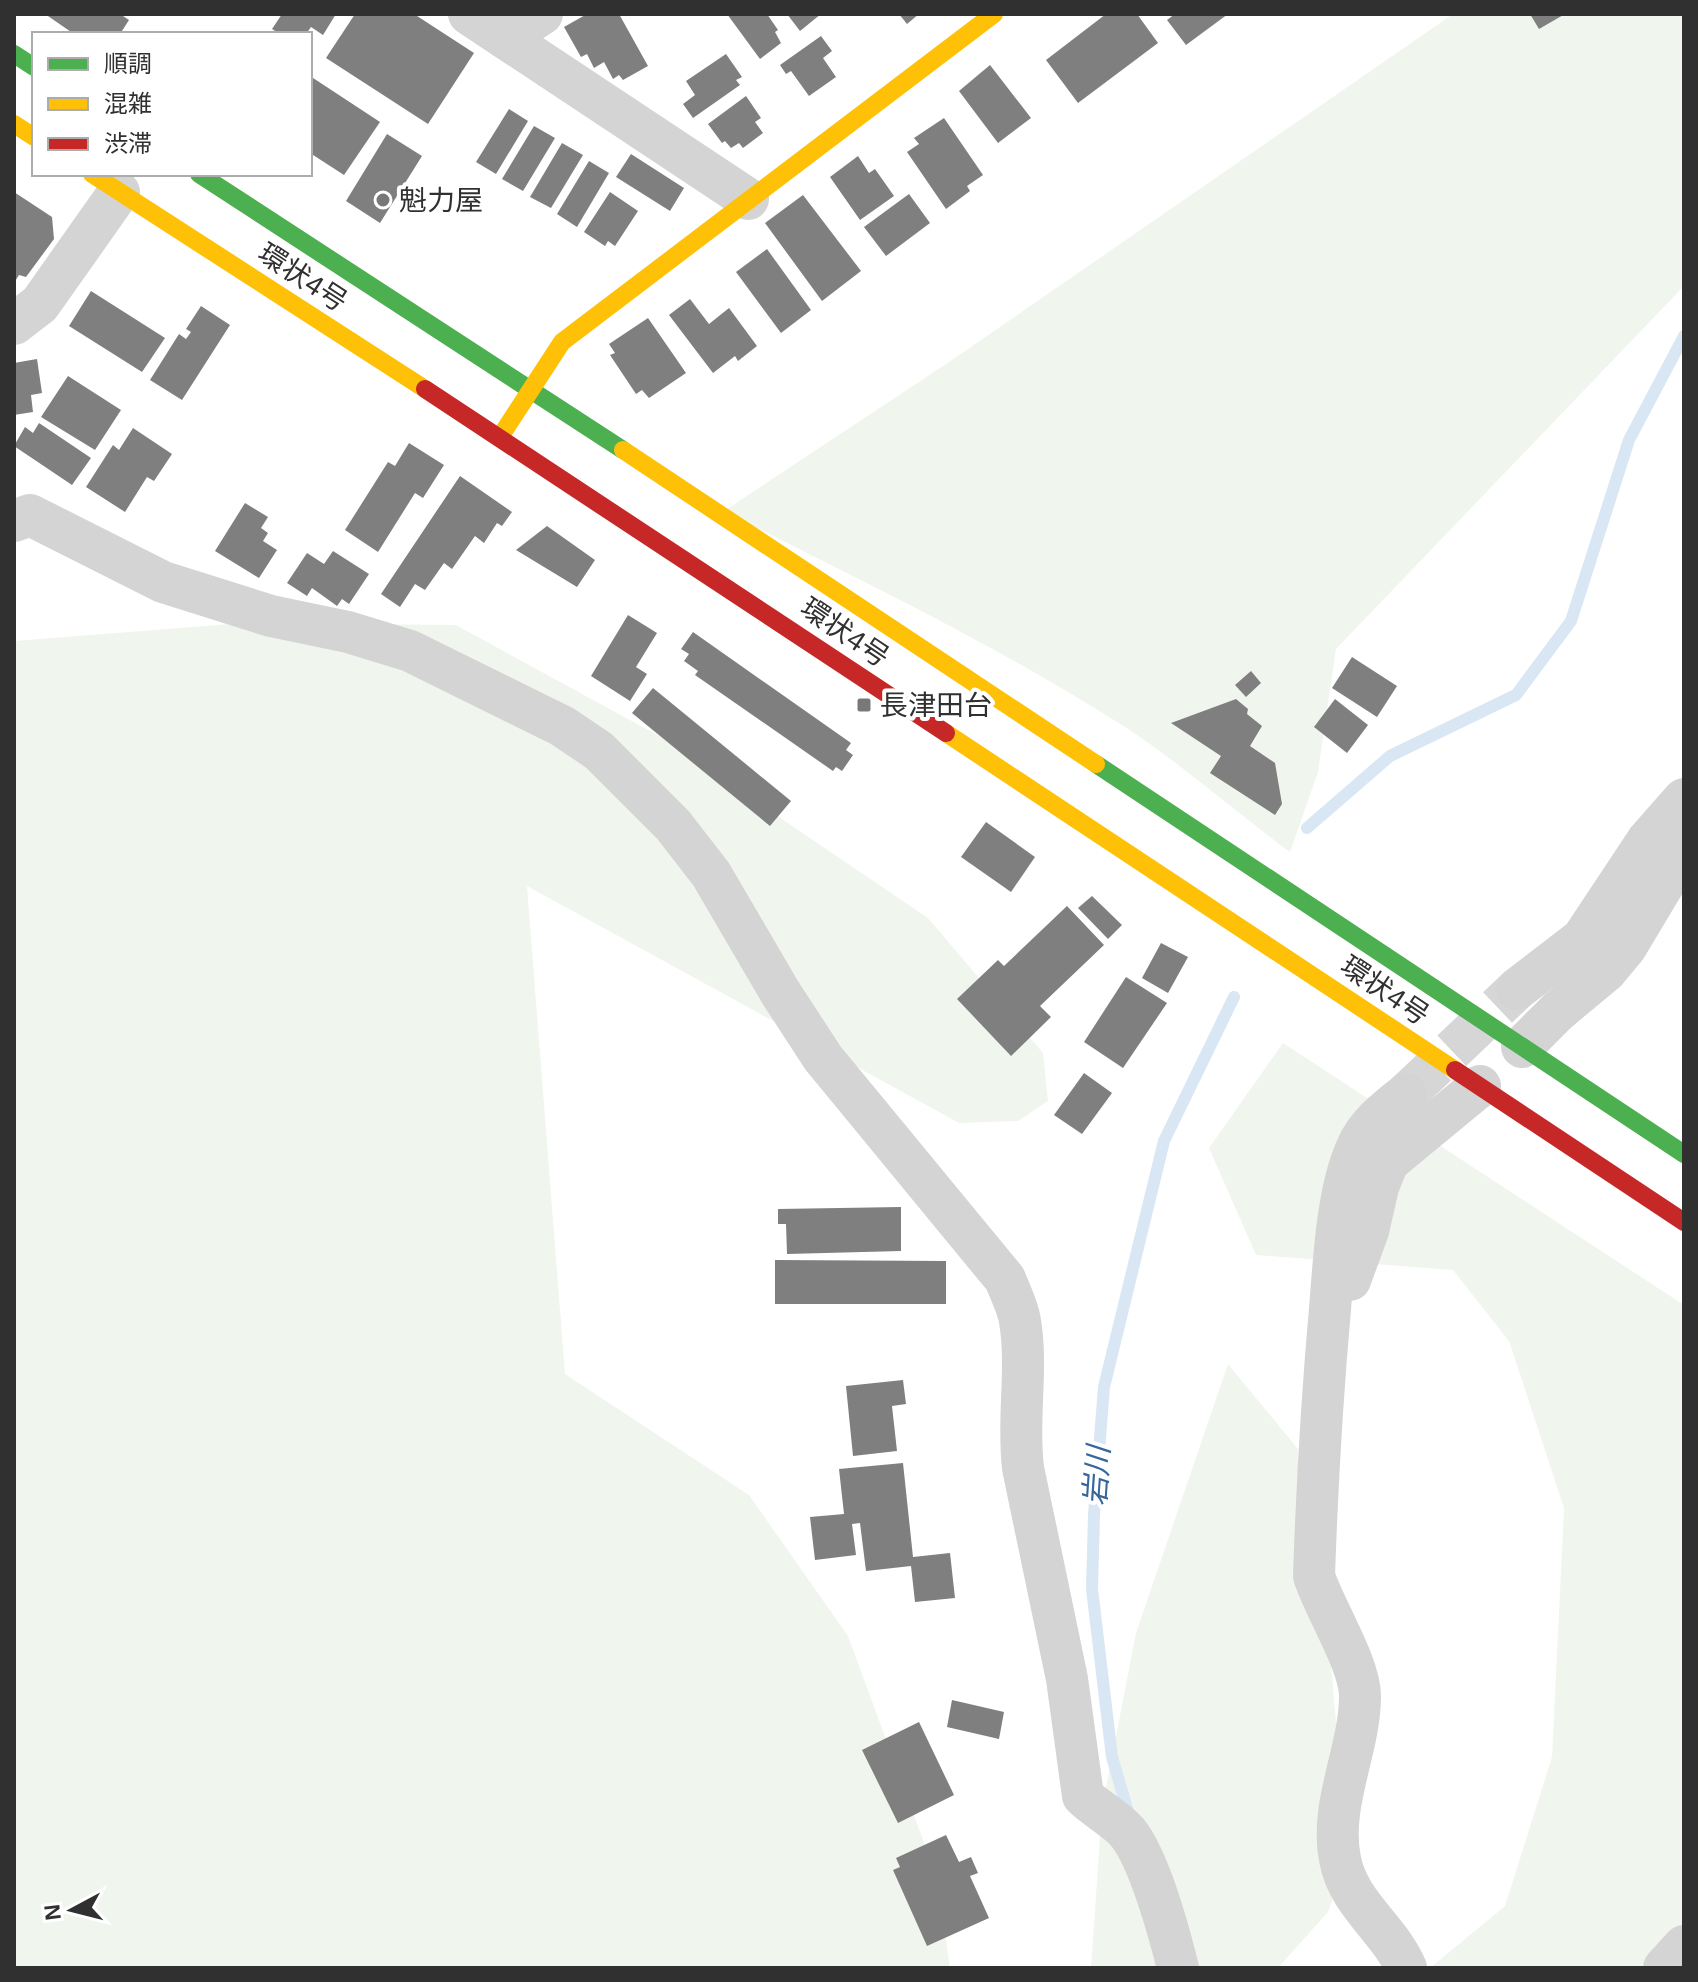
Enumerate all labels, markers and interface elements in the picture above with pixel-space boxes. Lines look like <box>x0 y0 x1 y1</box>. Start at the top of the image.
legend <box>32 32 312 176</box>
text: 順調 <box>104 50 152 77</box>
text: 混雑 <box>104 90 152 117</box>
text: 渋滞 <box>104 130 152 157</box>
place label: 魁力屋 <box>399 185 483 216</box>
marker: 魁力屋 <box>374 191 392 209</box>
street label: 環状4号 <box>253 237 353 318</box>
street label: 環状4号 <box>795 592 895 673</box>
place label: 長津田台 <box>880 690 992 721</box>
marker: 長津田台 <box>855 696 873 714</box>
street label: 環状4号 <box>1335 950 1435 1031</box>
water label: 岩川 <box>1078 1442 1115 1507</box>
north arrow <box>32 1870 112 1950</box>
text: N <box>39 1903 66 1922</box>

